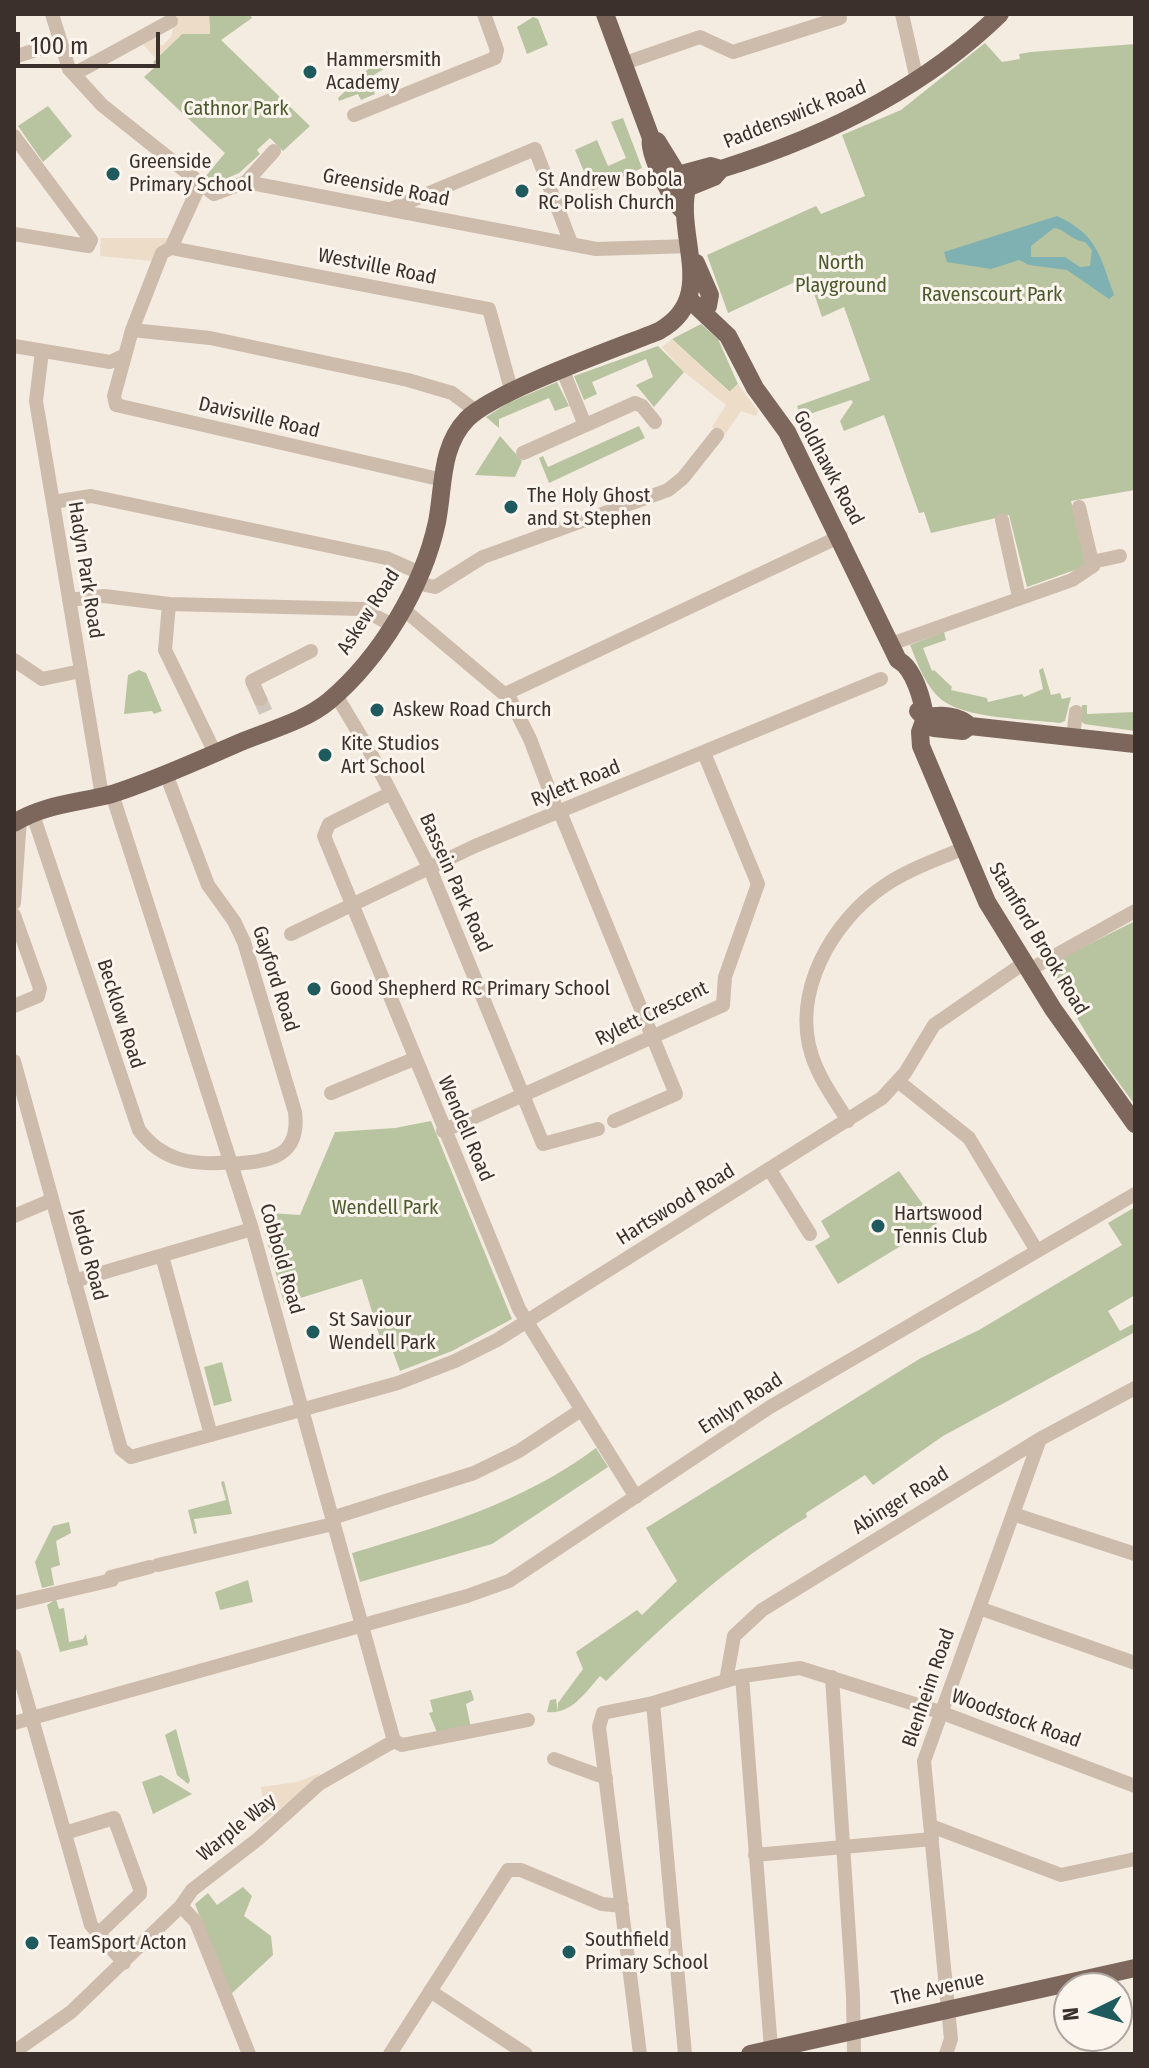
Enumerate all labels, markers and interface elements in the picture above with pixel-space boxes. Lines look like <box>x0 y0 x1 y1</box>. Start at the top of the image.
scale bar <box>20 16 164 66</box>
text: 100 m <box>30 32 88 60</box>
place label: Hammersmith Academy <box>326 48 441 95</box>
marker: Hammersmith Academy <box>301 63 319 81</box>
street label: Paddenswick Road <box>720 75 870 155</box>
park label: Cathnor Park <box>183 97 289 121</box>
place label: Greenside Primary School <box>129 150 252 197</box>
street label: Greenside Road <box>321 164 451 212</box>
marker: Greenside Primary School <box>104 165 122 183</box>
place label: St Andrew Bobola RC Polish Church <box>538 168 683 215</box>
marker: St Andrew Bobola RC Polish Church <box>513 182 531 200</box>
street label: Westville Road <box>316 244 438 290</box>
park label: North Playground <box>795 251 887 298</box>
park label: Ravenscourt Park <box>922 283 1062 307</box>
street label: Davisville Road <box>196 392 322 444</box>
street label: Goldhawk Road <box>788 406 868 530</box>
place label: The Holy Ghost and St Stephen <box>527 484 652 531</box>
marker: The Holy Ghost and St Stephen <box>502 498 520 516</box>
street label: Hadyn Park Road <box>62 500 108 640</box>
street label: Askew Road <box>332 565 406 659</box>
place label: Askew Road Church <box>393 698 552 722</box>
marker: Askew Road Church <box>368 701 386 719</box>
place label: Kite Studios Art School <box>341 732 439 779</box>
marker: Kite Studios Art School <box>316 746 334 764</box>
street label: Rylett Road <box>528 755 624 813</box>
street label: Bassein Park Road <box>414 810 496 956</box>
street label: Stamford Brook Road <box>983 858 1093 1020</box>
street label: Gayford Road <box>247 923 303 1035</box>
street label: Becklow Road <box>91 956 149 1072</box>
street label: Rylett Crescent <box>592 976 712 1052</box>
place label: Good Shepherd RC Primary School <box>330 977 610 1001</box>
marker: Good Shepherd RC Primary School <box>305 980 323 998</box>
street label: Wendell Road <box>432 1073 498 1185</box>
street label: Hartswood Road <box>612 1159 740 1251</box>
park label: Wendell Park <box>332 1196 438 1220</box>
street label: Cobbold Road <box>254 1201 308 1317</box>
place label: Hartswood Tennis Club <box>894 1202 988 1249</box>
street label: Jeddo Road <box>64 1207 112 1303</box>
marker: Hartswood Tennis Club <box>869 1217 887 1235</box>
place label: St Saviour Wendell Park <box>329 1308 436 1355</box>
marker: St Saviour Wendell Park <box>304 1323 322 1341</box>
street label: Emlyn Road <box>695 1368 787 1440</box>
street label: Abinger Road <box>848 1462 954 1540</box>
street label: Blenheim Road <box>898 1626 960 1750</box>
street label: Woodstock Road <box>948 1684 1084 1754</box>
street label: Warple Way <box>193 1789 281 1867</box>
place label: Southfield Primary School <box>585 1928 708 1975</box>
place label: TeamSport Acton <box>48 1931 187 1955</box>
marker: TeamSport Acton <box>23 1934 41 1952</box>
marker: Southfield Primary School <box>560 1943 578 1961</box>
street label: The Avenue <box>889 1967 987 2011</box>
north arrow <box>1053 1972 1133 2052</box>
text: N <box>1057 2006 1085 2022</box>

